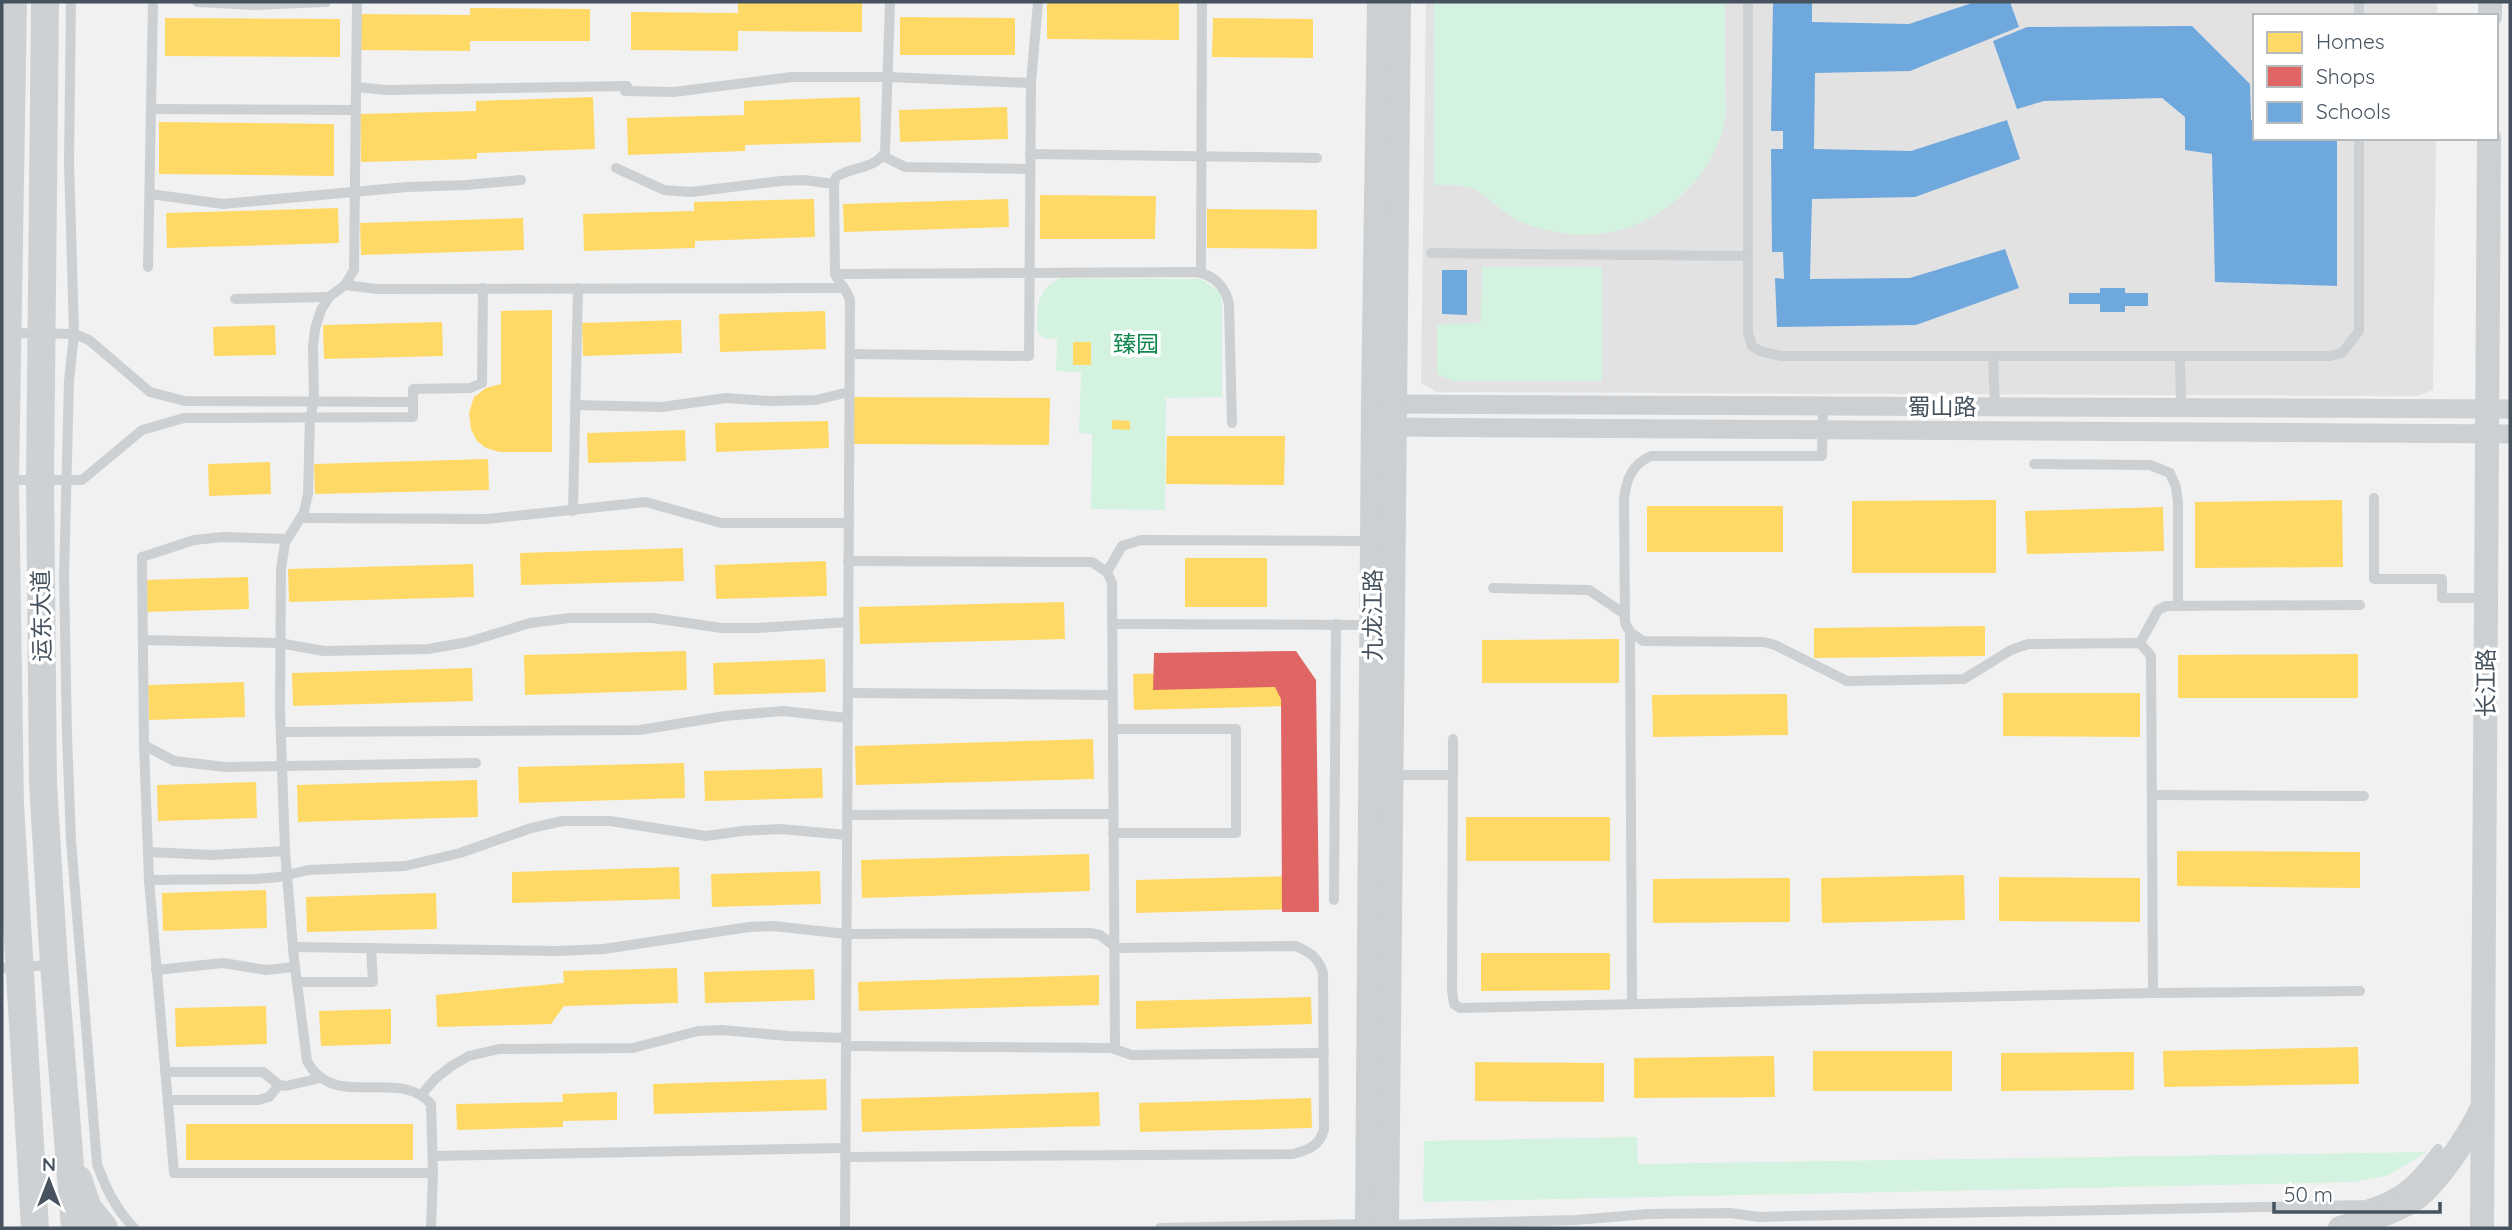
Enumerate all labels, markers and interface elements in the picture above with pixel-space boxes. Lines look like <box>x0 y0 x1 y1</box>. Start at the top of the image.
legend <box>2253 14 2498 140</box>
text: Homes <box>2316 28 2385 54</box>
text: Shops <box>2316 63 2375 89</box>
text: Schools <box>2316 98 2391 124</box>
park label: 臻园 <box>1113 329 1159 358</box>
street label: 蜀山路 <box>1908 392 1977 421</box>
street label: 九龙江路 <box>1358 569 1387 661</box>
street label: 运东大道 <box>26 570 56 662</box>
street label: 长江路 <box>2471 649 2500 718</box>
north arrow <box>14 1146 84 1216</box>
text: N <box>42 1152 56 1176</box>
scale bar <box>2274 1170 2440 1214</box>
text: 50 m <box>2284 1181 2333 1207</box>

